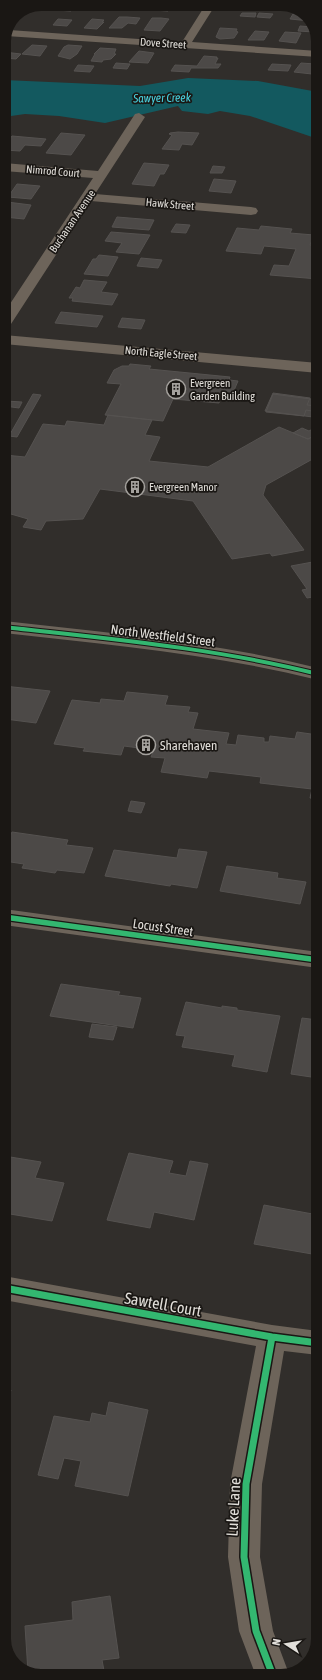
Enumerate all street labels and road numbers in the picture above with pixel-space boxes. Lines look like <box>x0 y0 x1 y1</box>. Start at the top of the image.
street label: Dove Street <box>139 35 187 51</box>
street label: Nimrod Court <box>26 163 80 179</box>
street label: Buchanan Avenue <box>47 187 97 255</box>
street label: Hawk Street <box>145 196 195 212</box>
street label: North Eagle Street <box>124 344 198 362</box>
street label: North Westfield Street <box>110 622 216 649</box>
street label: Locust Street <box>132 916 194 939</box>
street label: Sawtell Court <box>123 1288 203 1320</box>
street label: Luke Lane <box>222 1477 244 1537</box>

